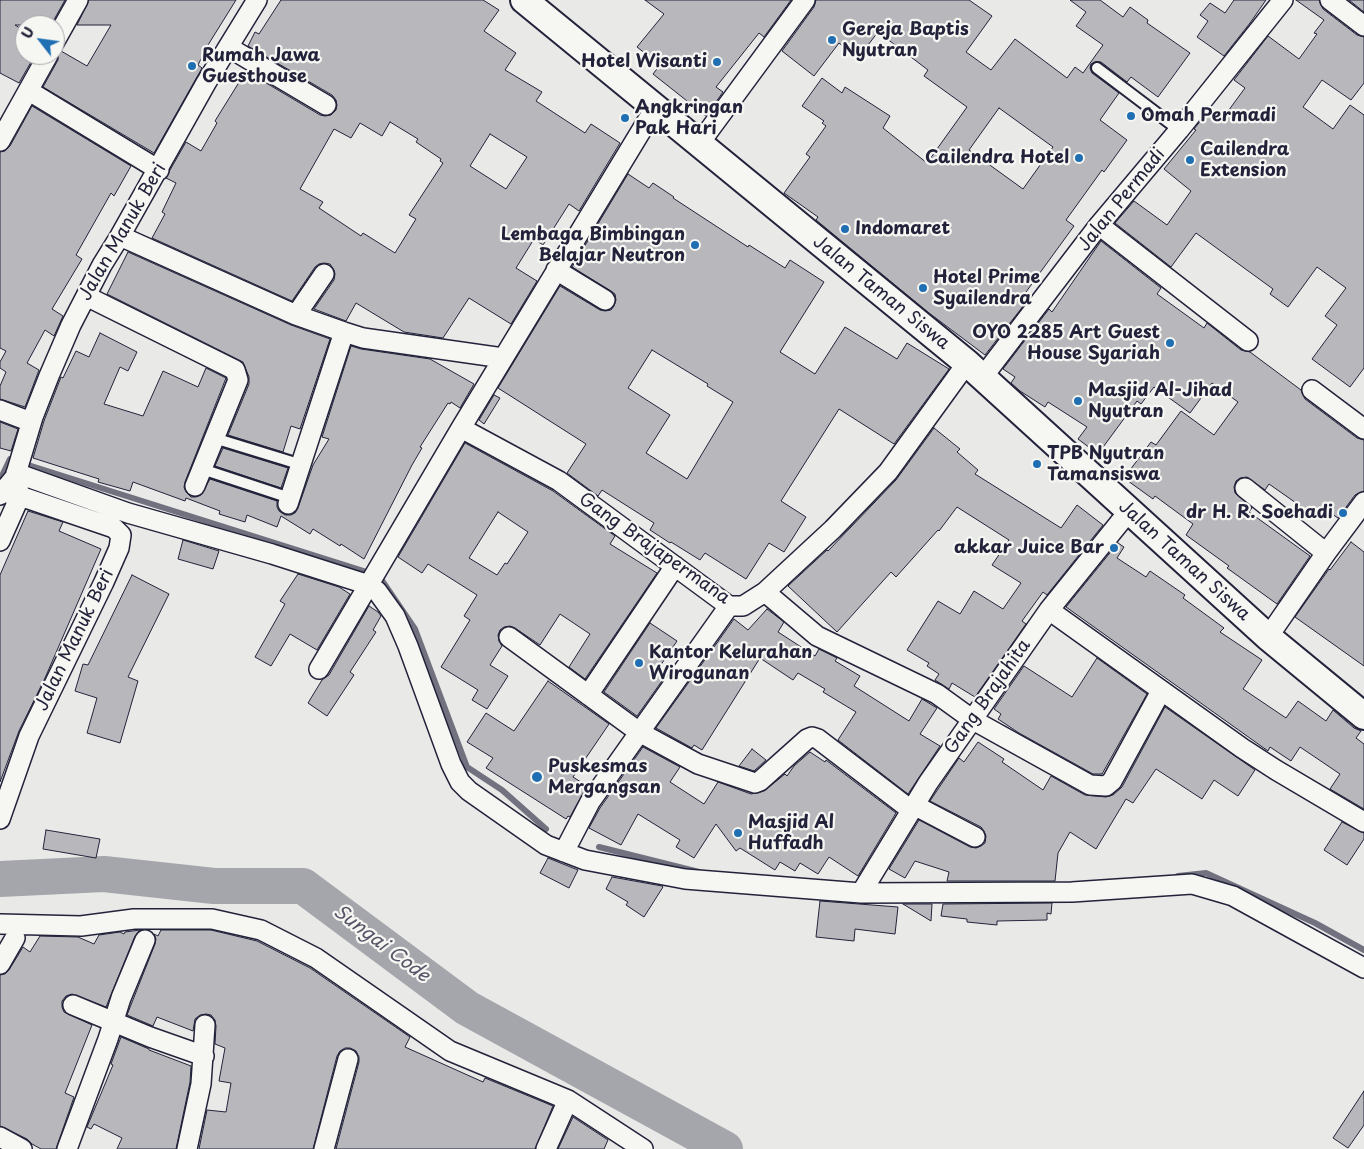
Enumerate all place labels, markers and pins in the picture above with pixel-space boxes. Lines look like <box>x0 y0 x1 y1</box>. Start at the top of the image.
place label: Gereja Baptis Nyutran <box>842 19 969 62</box>
marker: Gereja Baptis Nyutran <box>826 34 838 46</box>
place label: Rumah Jawa Guesthouse <box>202 45 320 88</box>
place label: Hotel Wisanti <box>581 51 707 73</box>
marker: Hotel Wisanti <box>711 56 723 68</box>
marker: Rumah Jawa Guesthouse <box>186 60 198 72</box>
place label: Angkringan Pak Hari <box>635 97 743 140</box>
place label: Omah Permadi <box>1141 105 1276 127</box>
marker: Omah Permadi <box>1125 110 1137 122</box>
marker: Angkringan Pak Hari <box>619 112 631 124</box>
place label: Cailendra Extension <box>1200 139 1289 182</box>
place label: Cailendra Hotel <box>925 147 1069 169</box>
marker: Cailendra Hotel <box>1073 152 1085 164</box>
marker: Cailendra Extension <box>1184 154 1196 166</box>
place label: Indomaret <box>855 218 950 240</box>
marker: Indomaret <box>839 223 851 235</box>
place label: Lembaga Bimbingan Belajar Neutron <box>501 224 685 266</box>
marker: Lembaga Bimbingan Belajar Neutron <box>689 239 701 251</box>
place label: Hotel Prime Syailendra <box>933 267 1040 310</box>
marker: Hotel Prime Syailendra <box>917 282 929 294</box>
place label: OYO 2285 Art Guest House Syariah <box>972 322 1160 364</box>
marker: OYO 2285 Art Guest House Syariah <box>1164 337 1176 349</box>
place label: Masjid Al-Jihad Nyutran <box>1088 380 1232 422</box>
marker: Masjid Al-Jihad Nyutran <box>1072 395 1084 407</box>
place label: TPB Nyutran Tamansiswa <box>1047 443 1164 486</box>
marker: TPB Nyutran Tamansiswa <box>1031 458 1043 470</box>
place label: dr H. R. Soehadi <box>1186 502 1333 524</box>
marker: dr H. R. Soehadi <box>1337 507 1349 519</box>
place label: akkar Juice Bar <box>954 537 1104 559</box>
marker: akkar Juice Bar <box>1108 542 1120 554</box>
place label: Kantor Kelurahan Wirogunan <box>649 642 812 684</box>
marker: Kantor Kelurahan Wirogunan <box>633 657 645 669</box>
place label: Puskesmas Mergangsan <box>548 756 661 799</box>
marker: Puskesmas Mergangsan <box>530 770 544 784</box>
place label: Masjid Al Huffadh <box>748 812 834 854</box>
marker: Masjid Al Huffadh <box>732 827 744 839</box>

